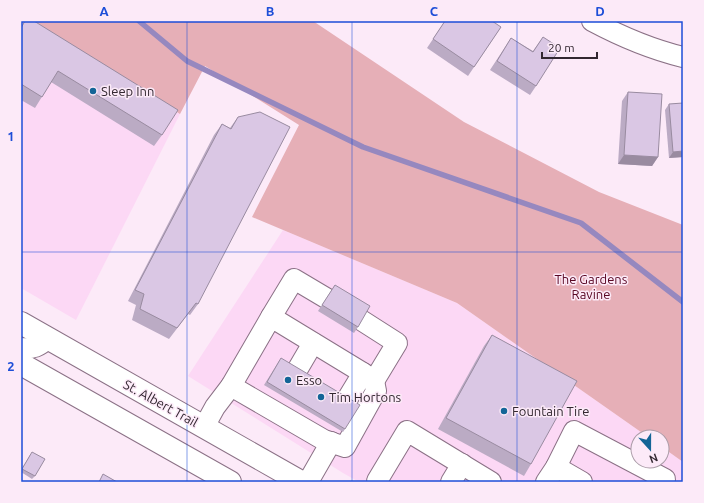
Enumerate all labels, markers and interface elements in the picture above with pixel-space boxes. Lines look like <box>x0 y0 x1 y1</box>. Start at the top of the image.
text: A <box>99 4 109 18</box>
text: B <box>266 4 275 18</box>
text: C <box>430 4 439 18</box>
text: D <box>595 4 605 18</box>
scale bar <box>542 34 597 60</box>
text: 20 m <box>548 41 575 54</box>
place label: Sleep Inn <box>101 84 154 98</box>
marker: Sleep Inn <box>88 86 98 96</box>
text: 1 <box>7 129 15 143</box>
park label: The Gardens Ravine <box>555 272 628 301</box>
text: 2 <box>7 359 15 373</box>
place label: Esso <box>296 373 322 387</box>
marker: Esso <box>283 375 293 385</box>
street label: St. Albert Trail <box>121 377 201 429</box>
place label: Tim Hortons <box>329 390 402 404</box>
marker: Tim Hortons <box>316 392 326 402</box>
place label: Fountain Tire <box>512 404 589 418</box>
marker: Fountain Tire <box>499 406 509 416</box>
north arrow <box>630 429 670 469</box>
text: N <box>648 451 660 465</box>

